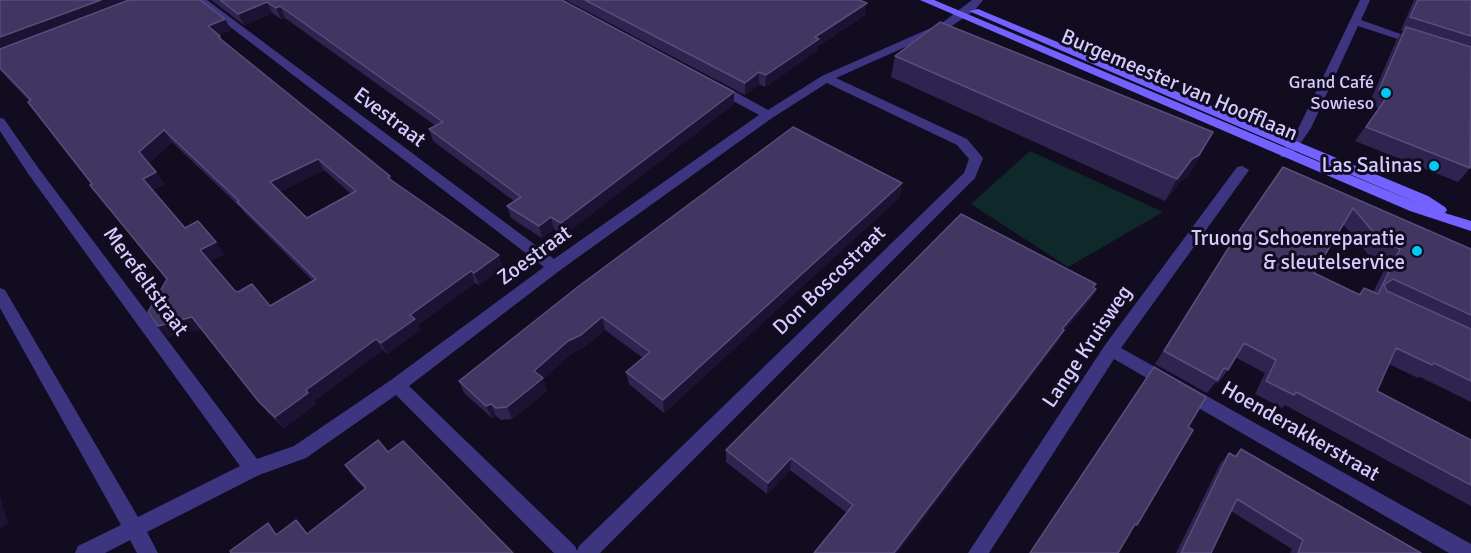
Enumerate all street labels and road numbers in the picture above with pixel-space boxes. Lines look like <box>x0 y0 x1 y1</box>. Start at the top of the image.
street label: Burgemeester van Hoofflaan <box>1057 25 1301 147</box>
street label: Evestraat <box>348 83 430 153</box>
street label: Zoestraat <box>493 221 577 291</box>
street label: Don Boscostraat <box>769 221 891 341</box>
street label: Merefeltstraat <box>97 223 193 341</box>
street label: Lange Kruisweg <box>1038 281 1138 413</box>
street label: Hoenderakkerstraat <box>1216 377 1384 487</box>

